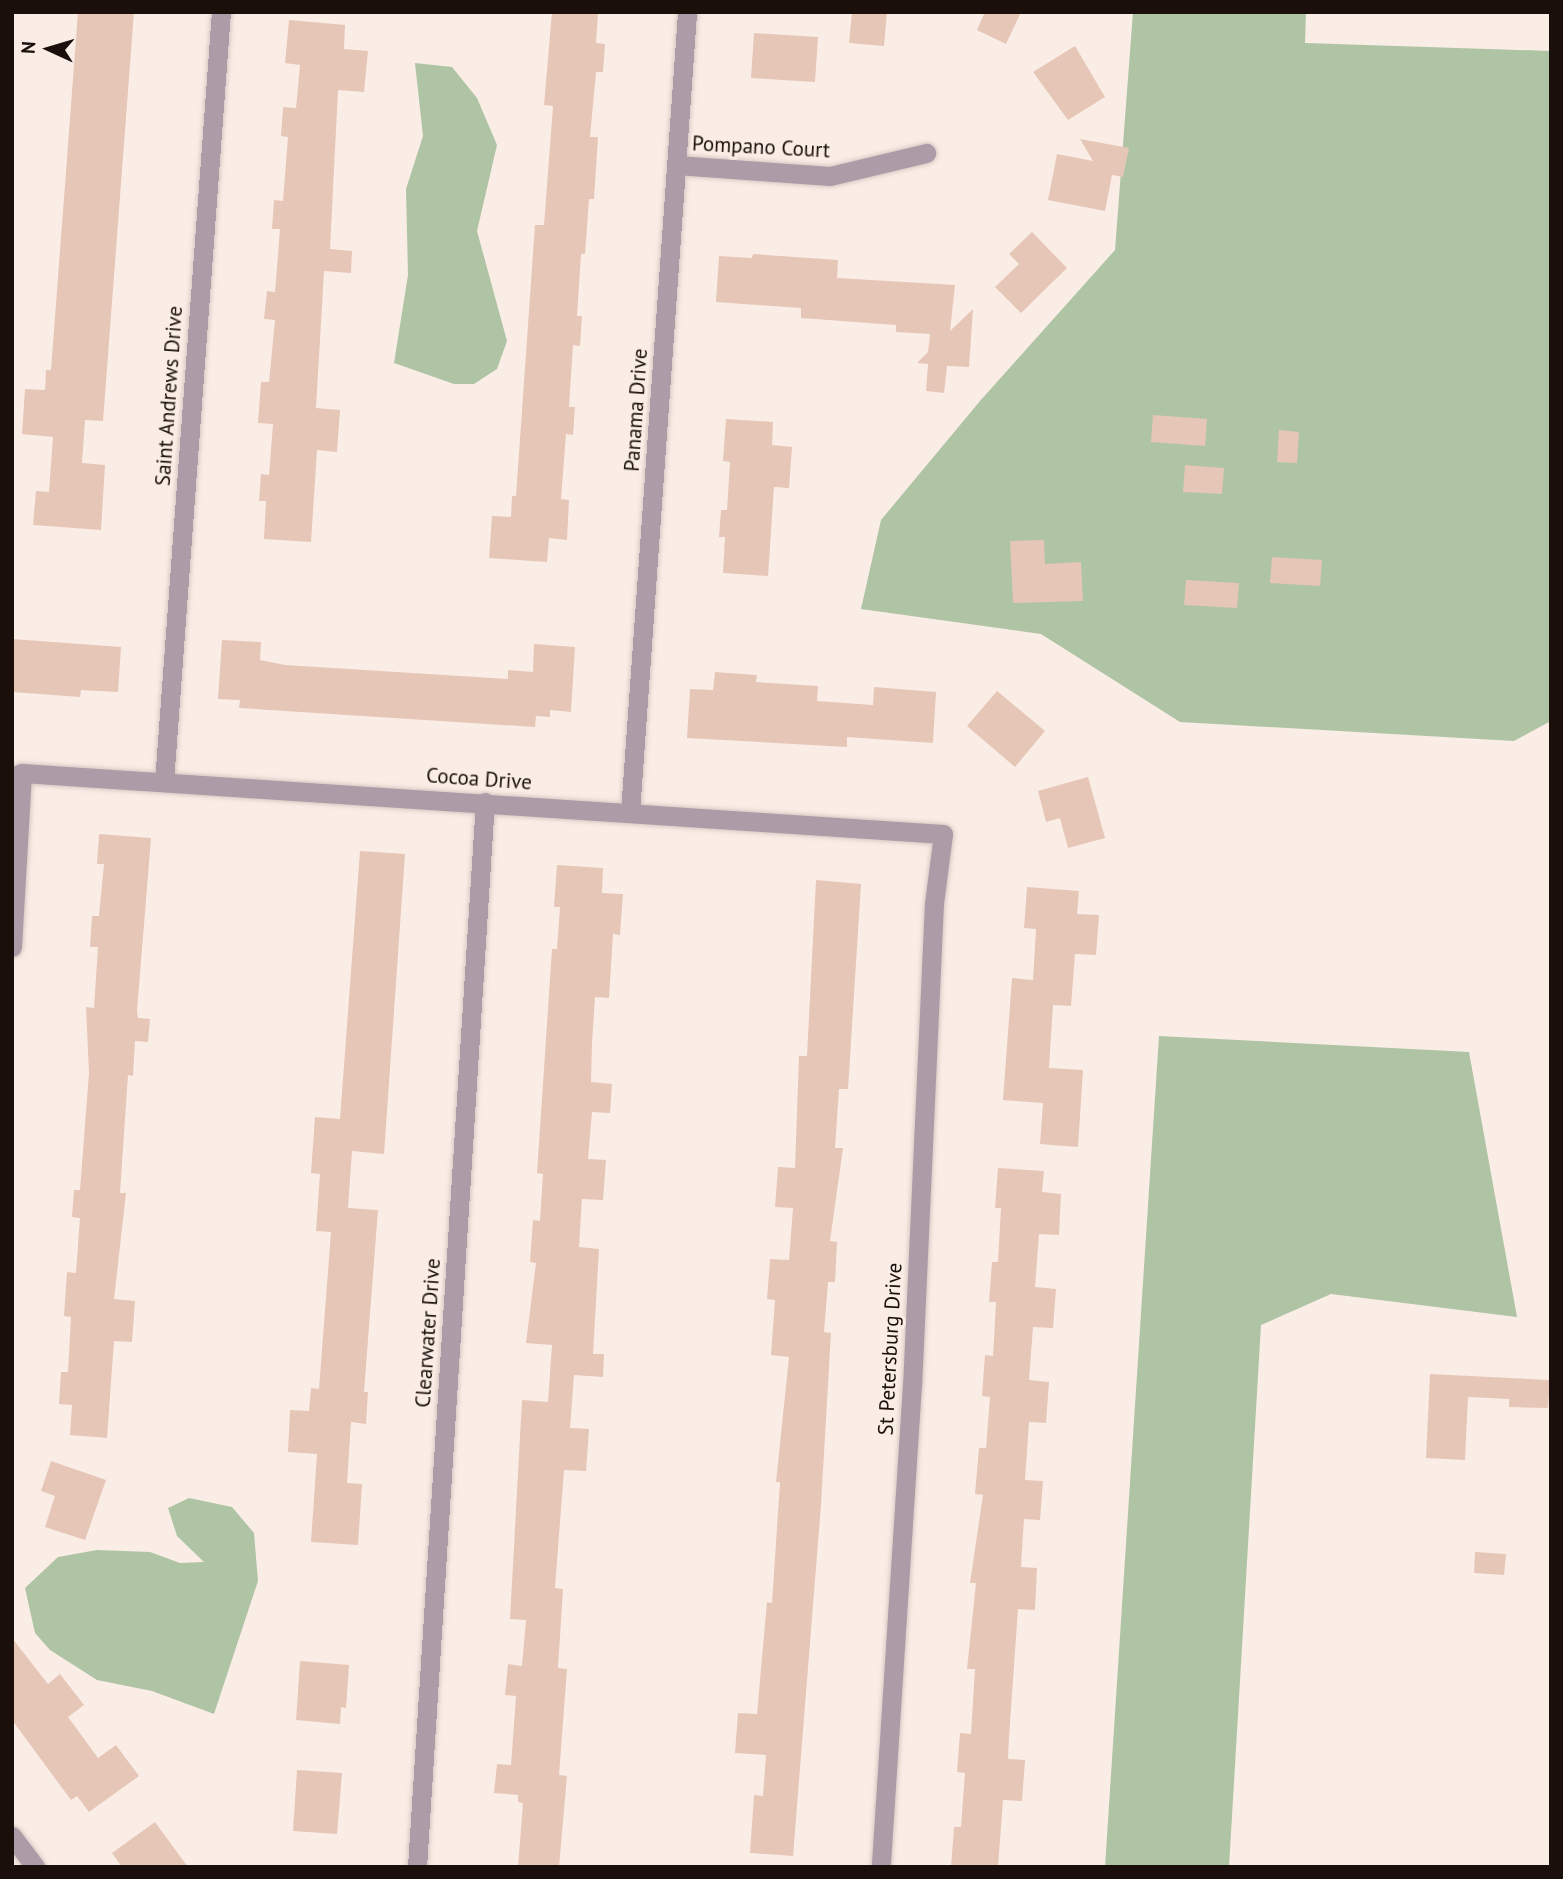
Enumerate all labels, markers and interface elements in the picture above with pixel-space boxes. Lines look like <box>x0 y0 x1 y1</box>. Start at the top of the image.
north arrow <box>14 14 84 84</box>
text: N <box>16 40 40 55</box>
street label: Pompano Court <box>691 131 831 163</box>
street label: Saint Andrews Drive <box>150 305 188 487</box>
street label: Panama Drive <box>619 348 653 472</box>
street label: Cocoa Drive <box>425 763 533 795</box>
street label: Clearwater Drive <box>410 1258 446 1408</box>
street label: St Petersburg Drive <box>873 1262 907 1436</box>

